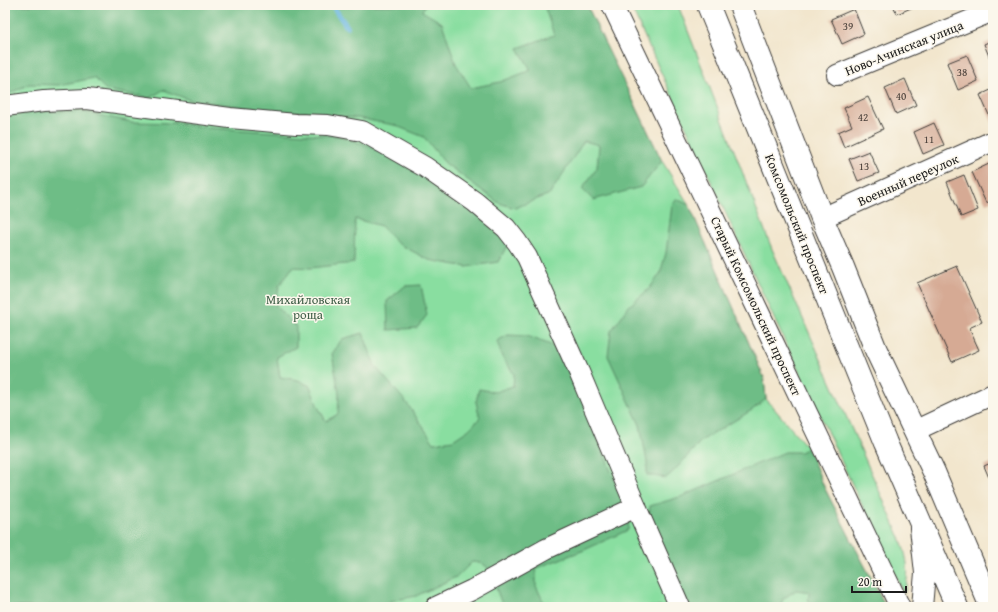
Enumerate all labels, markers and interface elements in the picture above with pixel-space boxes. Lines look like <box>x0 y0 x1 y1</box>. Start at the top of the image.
street label: Ново-Ачинская улица <box>842 15 967 80</box>
house number: 39 <box>843 18 853 34</box>
house number: 38 <box>957 64 967 80</box>
house number: 40 <box>896 88 906 104</box>
house number: 42 <box>858 109 868 125</box>
house number: 11 <box>924 131 934 147</box>
street label: Военный переулок <box>855 149 962 211</box>
street label: Комсомольский проспект <box>760 151 834 298</box>
house number: 13 <box>859 158 869 174</box>
street label: Старый Комсомольский проспект <box>706 213 806 399</box>
park label: Михайловская роща <box>266 290 350 324</box>
scale bar <box>852 568 906 594</box>
text: 20 m <box>858 573 882 590</box>

